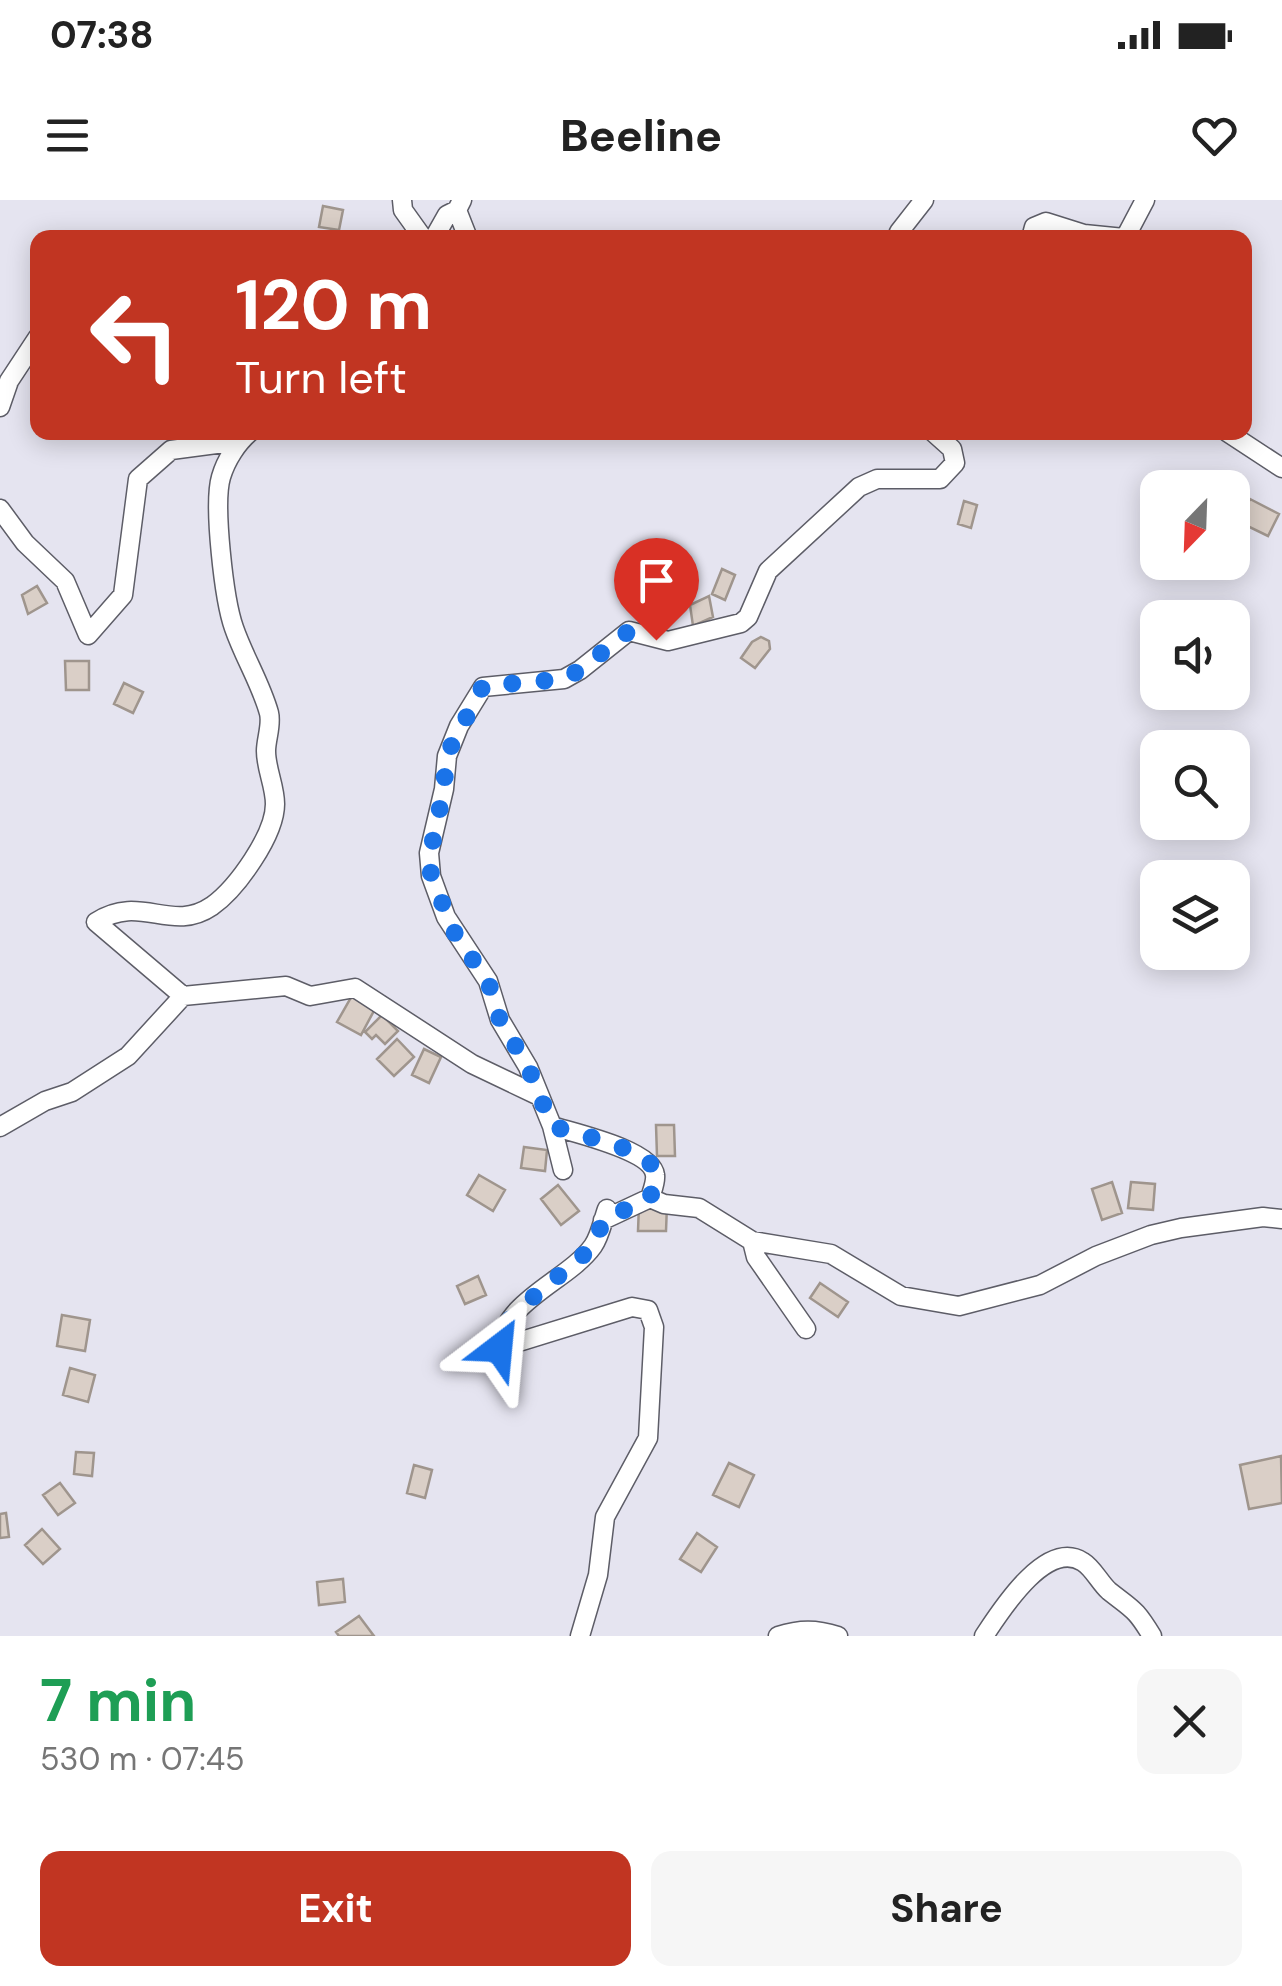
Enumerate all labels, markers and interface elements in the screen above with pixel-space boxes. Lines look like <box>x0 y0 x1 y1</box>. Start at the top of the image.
text: 07:38 <box>50 10 154 60</box>
text: Beeline <box>560 106 722 165</box>
icon: menu <box>40 108 95 163</box>
icon: heart <box>1187 108 1242 163</box>
text: 120 m <box>235 260 432 351</box>
icon: left <box>70 270 200 400</box>
text: Turn left <box>235 348 407 407</box>
north arrow <box>1140 470 1250 580</box>
map controls <box>1140 470 1250 970</box>
pin <box>614 538 699 641</box>
icon: arrive <box>629 553 684 608</box>
button: sound <box>1140 600 1250 710</box>
button: search <box>1140 730 1250 840</box>
button: layers <box>1140 860 1250 970</box>
position arrow <box>447 1296 551 1400</box>
text: 7 min <box>40 1661 196 1740</box>
button: close <box>1137 1669 1242 1774</box>
text: 530 m · 07:45 <box>40 1738 245 1780</box>
button: Exit <box>40 1851 631 1966</box>
button: Share <box>651 1851 1242 1966</box>

